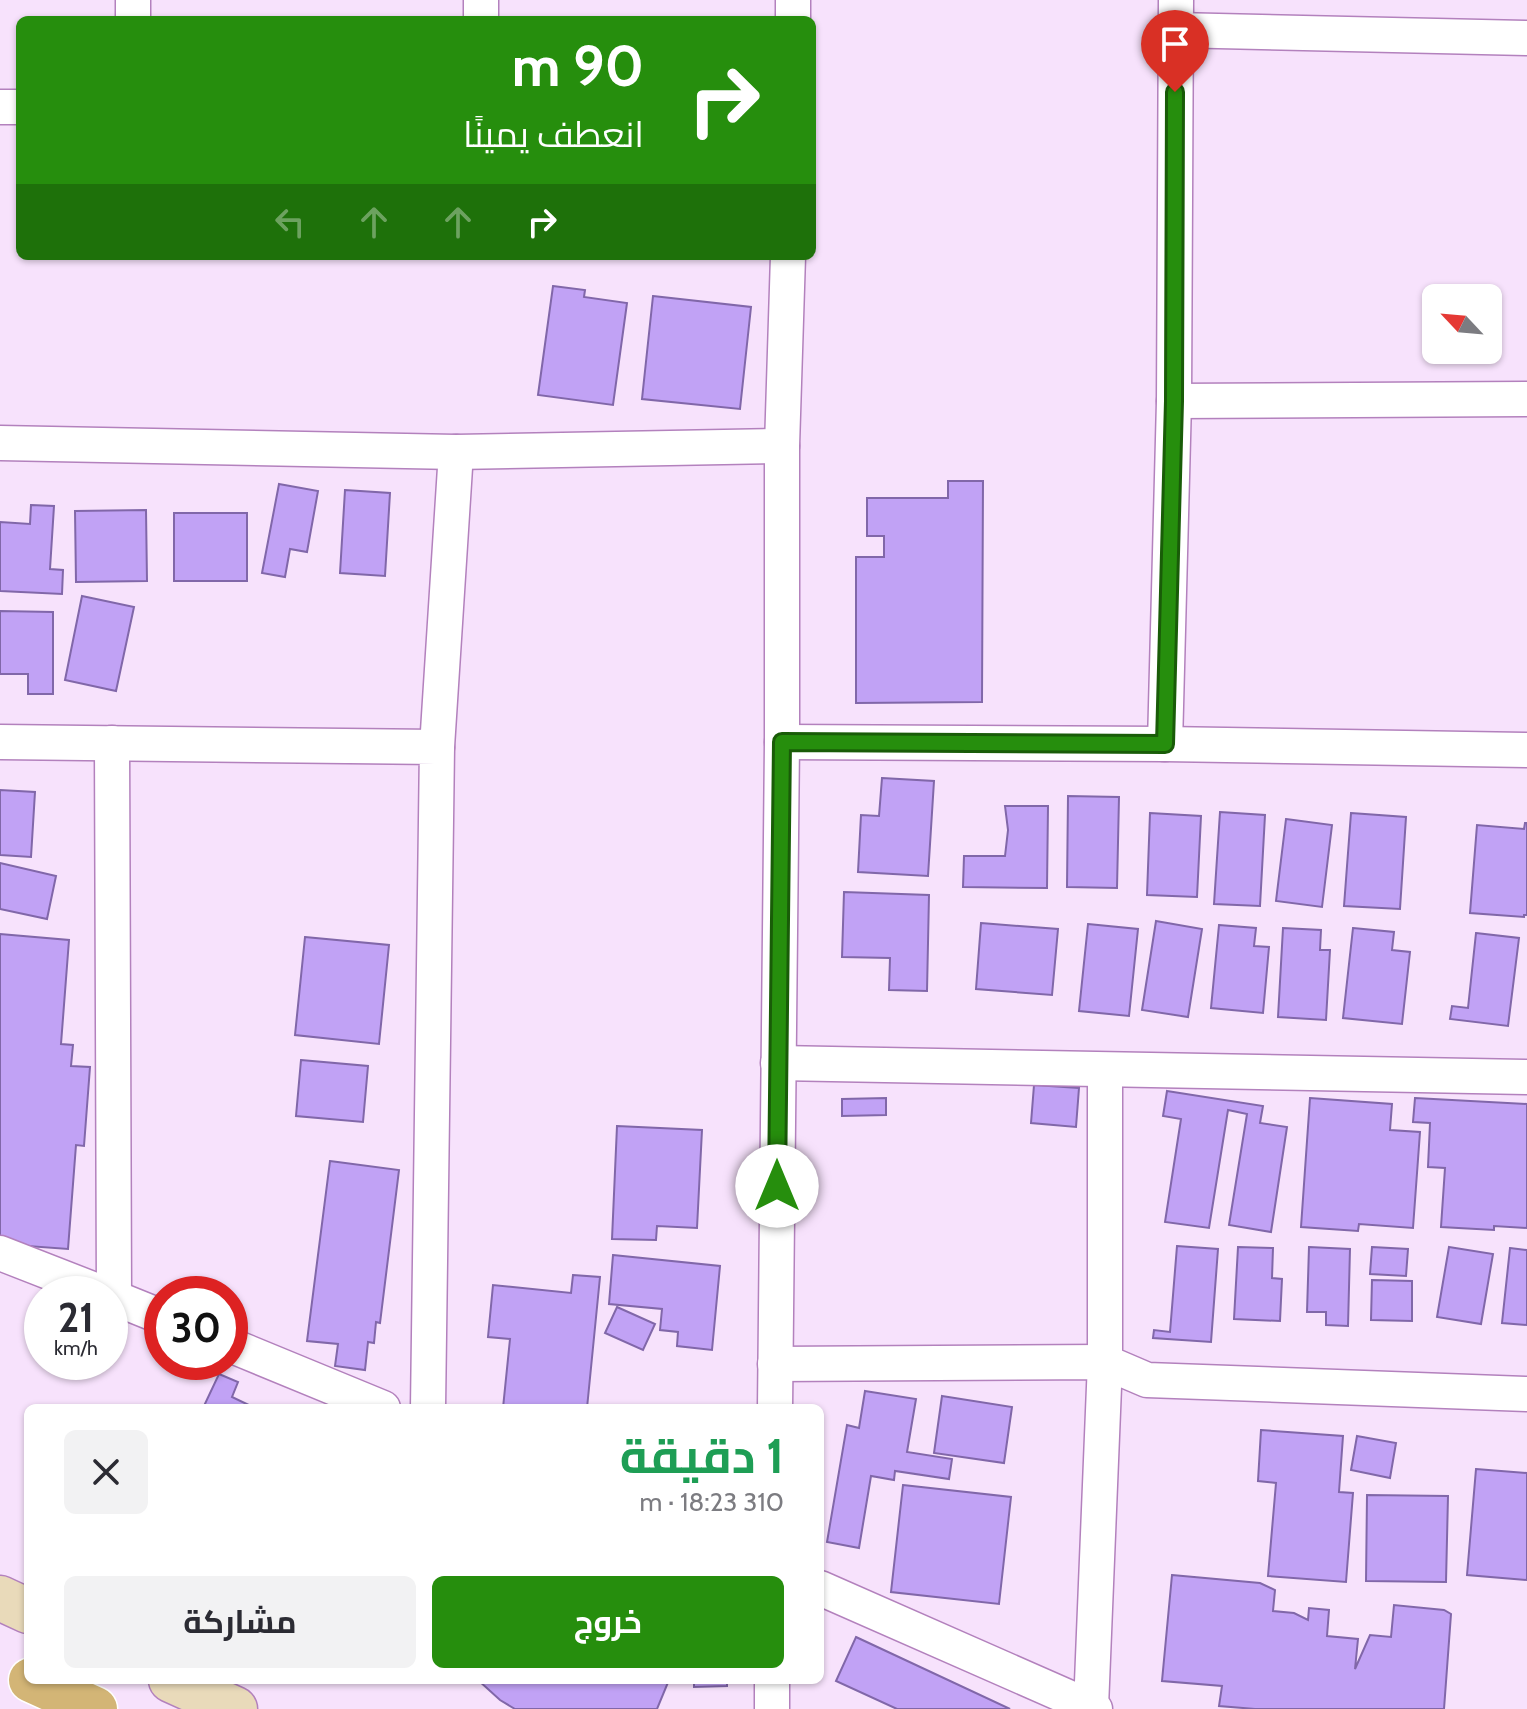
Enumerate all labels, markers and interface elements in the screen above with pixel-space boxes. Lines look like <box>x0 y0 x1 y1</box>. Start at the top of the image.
pin <box>1141 10 1209 92</box>
icon: arrive <box>1153 22 1197 66</box>
text: 90 m <box>512 32 644 100</box>
icon: right <box>672 48 776 152</box>
text: انعطف يمينًا <box>463 112 644 156</box>
icon: left <box>268 200 312 244</box>
icon: ahead <box>352 200 396 244</box>
icon: ahead <box>436 200 480 244</box>
icon: right <box>520 200 564 244</box>
north arrow <box>1422 284 1502 364</box>
map controls <box>1422 284 1502 364</box>
position arrow <box>735 1144 819 1228</box>
speed limit sign: 30 <box>144 1276 248 1380</box>
text: 21 <box>58 1293 94 1342</box>
text: km/h <box>54 1336 98 1360</box>
text: 1 دقيقة <box>620 1427 784 1485</box>
button: close <box>64 1430 148 1514</box>
text: 310 m · 18:23 <box>639 1486 784 1518</box>
button: مشاركة <box>64 1576 416 1668</box>
button: خروج <box>432 1576 784 1668</box>

